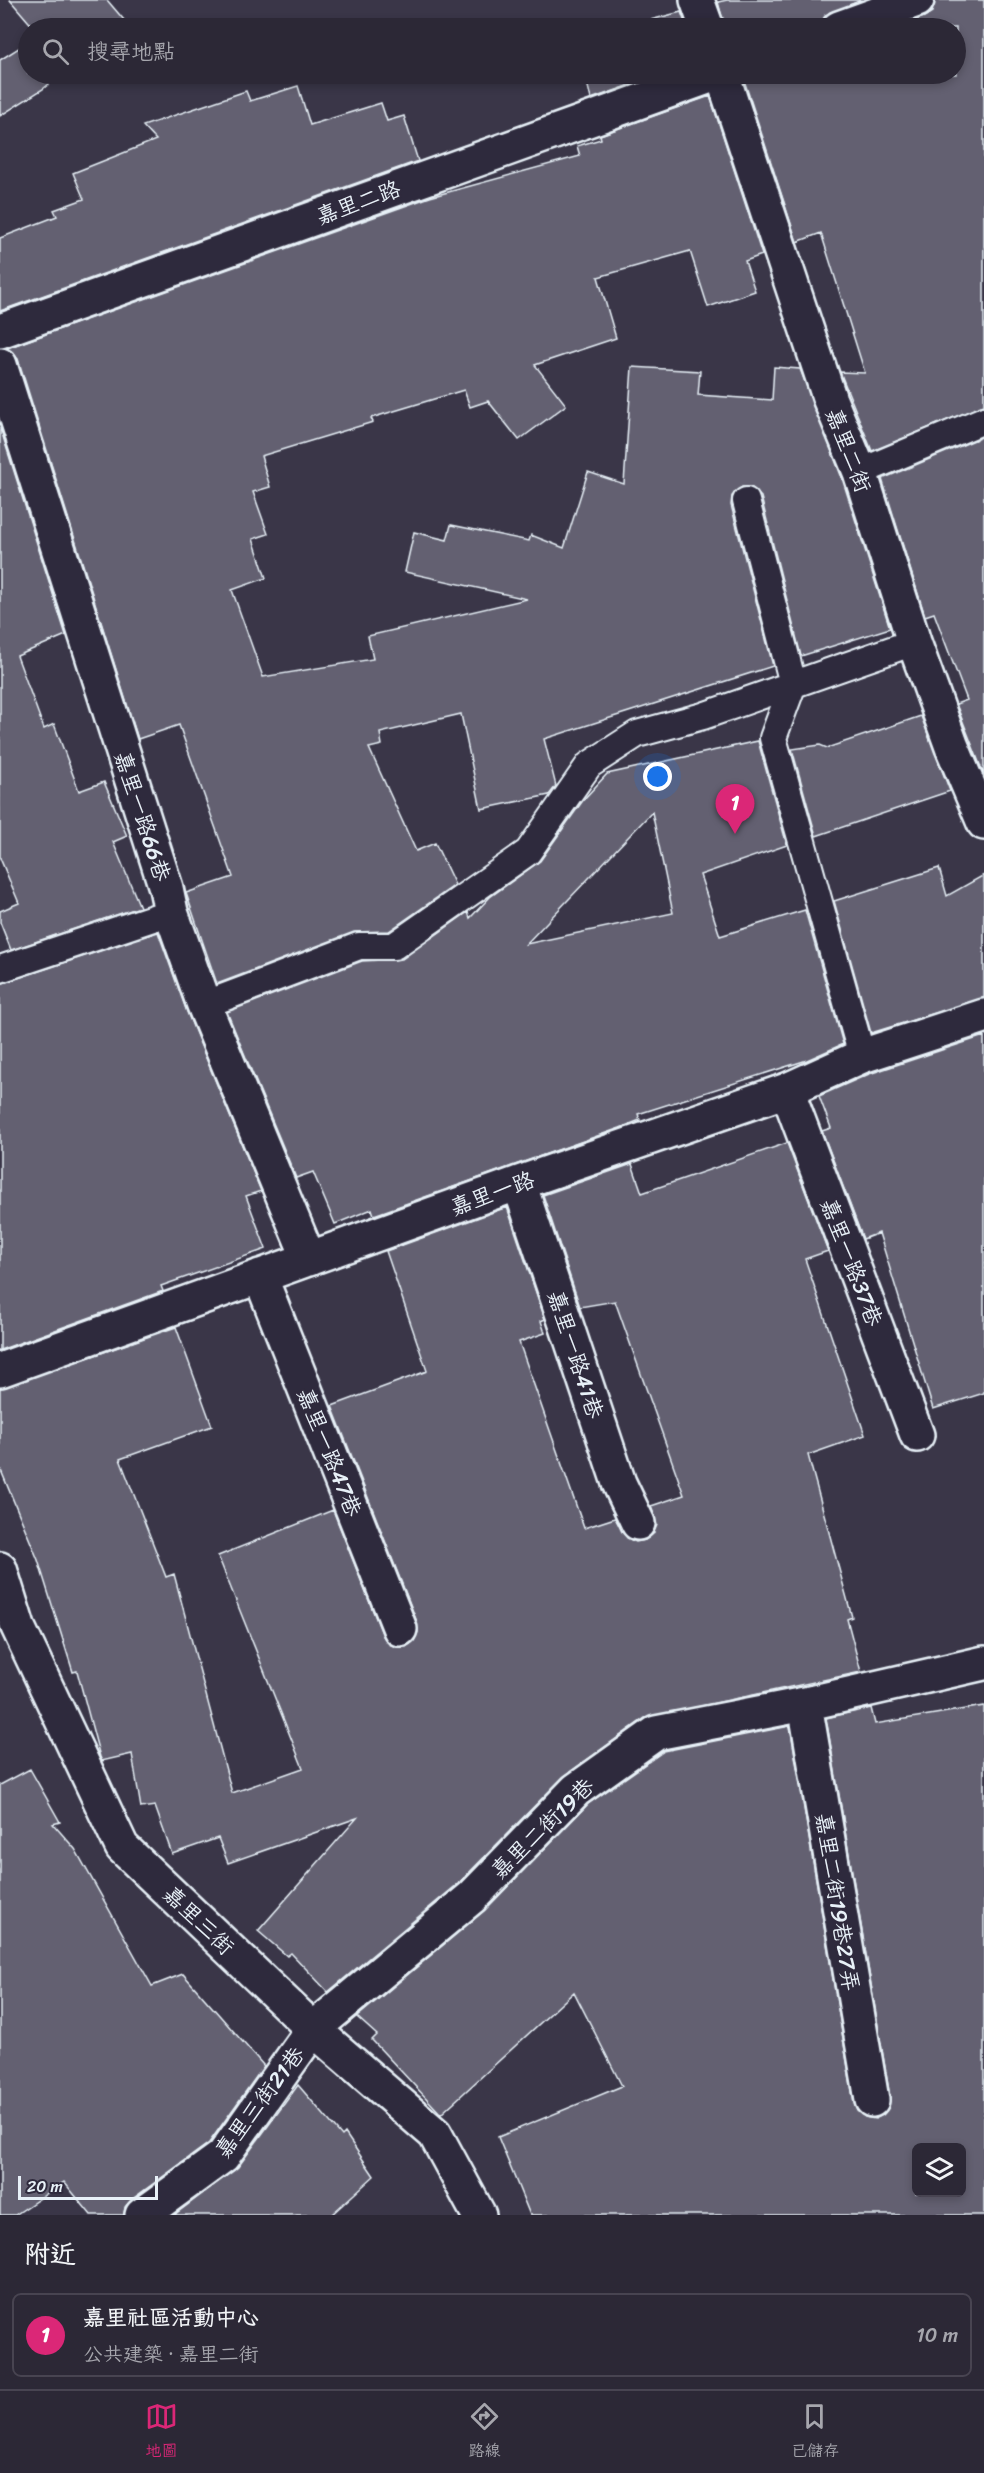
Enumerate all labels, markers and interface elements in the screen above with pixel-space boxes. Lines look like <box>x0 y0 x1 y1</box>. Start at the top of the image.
search box <box>18 18 966 84</box>
text: 搜尋地點 <box>87 32 175 71</box>
icon: search <box>39 35 72 68</box>
street label: 嘉里二路 <box>310 169 406 236</box>
street label: 嘉里二街 <box>815 402 883 498</box>
street label: 嘉里一路66巷 <box>103 746 182 886</box>
your location <box>643 762 672 791</box>
pin: 1 <box>716 784 754 834</box>
street label: 嘉里一路 <box>444 1160 540 1227</box>
street label: 嘉里一路37巷 <box>809 1192 894 1332</box>
street label: 嘉里一路41巷 <box>536 1285 615 1424</box>
street label: 嘉里一路47巷 <box>286 1382 373 1523</box>
street label: 嘉里二街19巷 <box>481 1768 604 1889</box>
street label: 嘉里二街19巷27弄 <box>804 1810 871 1994</box>
street label: 嘉里三街 <box>153 1876 244 1965</box>
street label: 嘉里三街21巷 <box>204 2038 315 2167</box>
map controls <box>912 2143 966 2197</box>
button: layers <box>912 2143 966 2197</box>
text: 20 m <box>27 2172 63 2201</box>
scale bar <box>18 2173 158 2200</box>
text: 附近 <box>24 2231 76 2277</box>
text: 嘉里社區活動中心 <box>83 2298 259 2337</box>
text: 1 <box>41 2318 50 2353</box>
text: 10 m <box>916 2318 958 2353</box>
text: 公共建築 · 嘉里二街 <box>83 2337 259 2372</box>
tab: 地圖 <box>145 2400 178 2465</box>
tab: 路線 <box>468 2400 501 2465</box>
tab: 已儲存 <box>791 2400 839 2465</box>

